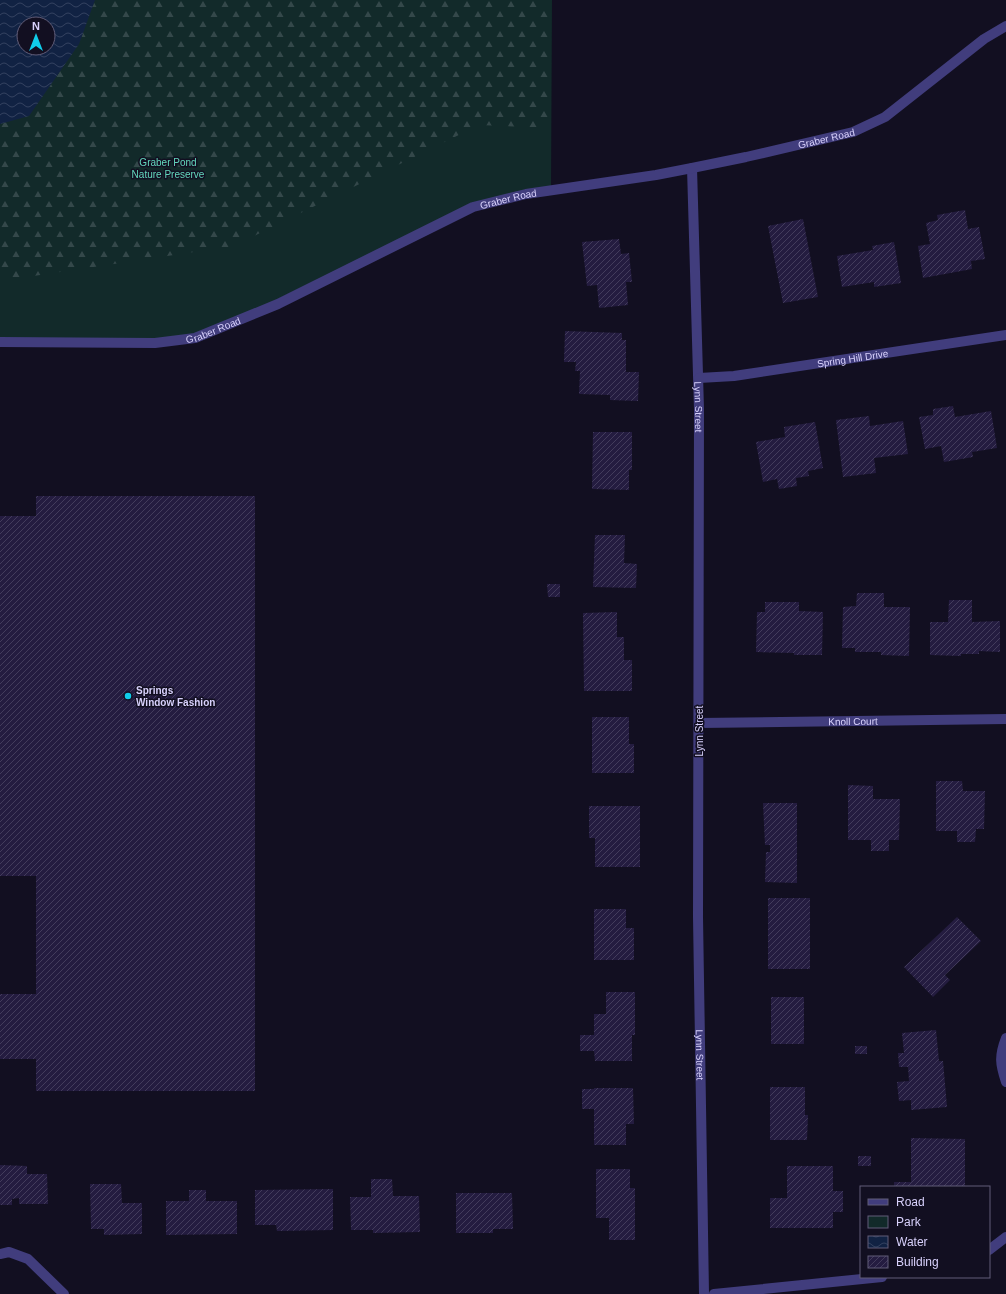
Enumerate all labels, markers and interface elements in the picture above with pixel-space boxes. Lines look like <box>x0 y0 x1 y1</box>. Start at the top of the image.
north arrow <box>16 16 56 56</box>
text: N <box>32 20 40 32</box>
street label: Graber Road <box>797 127 856 151</box>
park label: Graber Pond Nature Preserve <box>132 157 205 180</box>
street label: Graber Road <box>479 188 537 211</box>
street label: Graber Road <box>185 315 242 345</box>
street label: Spring Hill Drive <box>816 348 889 369</box>
street label: Lynn Street <box>692 381 704 433</box>
place label: Springs Window Fashion <box>136 685 215 708</box>
marker: Springs Window Fashion <box>123 691 133 701</box>
street label: Lynn Street <box>694 705 705 756</box>
street label: Knoll Court <box>828 716 878 727</box>
street label: Lynn Street <box>694 1029 706 1081</box>
legend <box>860 1186 990 1278</box>
text: Road <box>896 1195 925 1209</box>
text: Park <box>896 1215 922 1229</box>
text: Water <box>896 1235 928 1249</box>
text: Building <box>896 1255 939 1269</box>

